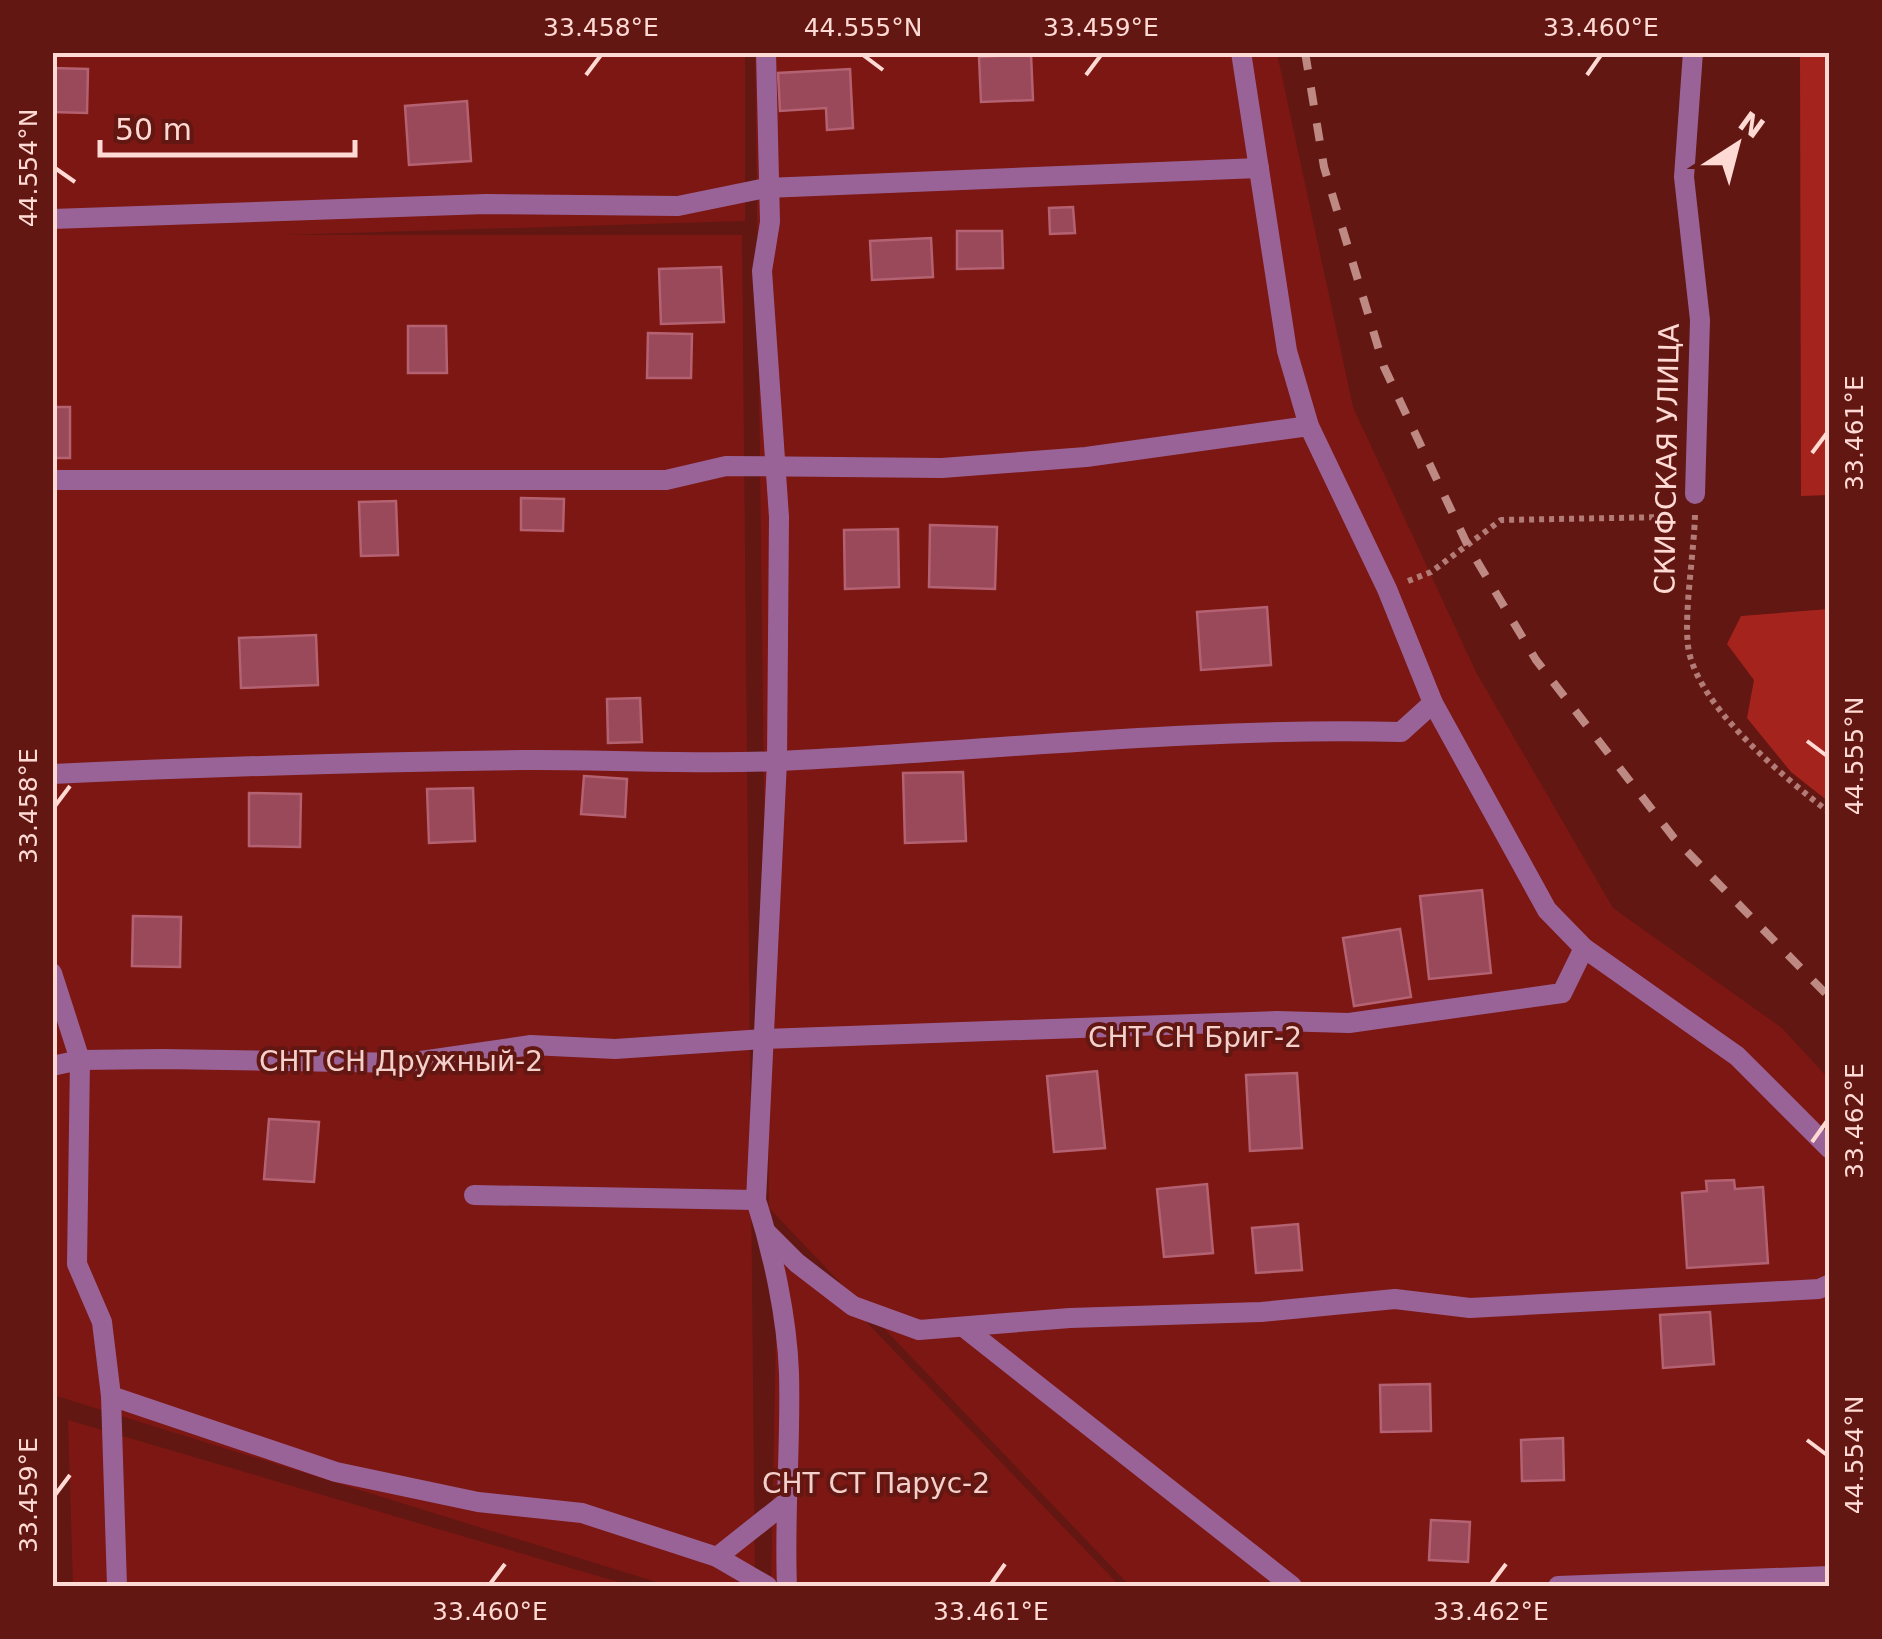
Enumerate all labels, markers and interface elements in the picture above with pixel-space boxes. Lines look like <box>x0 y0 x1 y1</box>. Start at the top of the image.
text: 33.458°E <box>543 13 659 42</box>
text: 44.555°N <box>804 13 922 42</box>
text: 33.459°E <box>1043 13 1159 42</box>
text: 33.460°E <box>1543 13 1659 42</box>
scale bar <box>100 95 355 157</box>
north arrow <box>1687 95 1787 195</box>
text: N <box>1732 105 1771 145</box>
text: 44.554°N <box>14 109 43 227</box>
text: 50 m <box>115 112 192 147</box>
street label: СКИФСКАЯ УЛИЦА <box>1648 323 1686 595</box>
text: 33.461°E <box>1840 375 1869 491</box>
text: 44.555°N <box>1840 697 1869 815</box>
text: 33.458°E <box>14 748 43 864</box>
park label: СНТ СН Бриг-2 <box>1088 1021 1302 1054</box>
park label: СНТ СН Дружный-2 <box>259 1045 543 1078</box>
text: 33.462°E <box>1840 1063 1869 1179</box>
text: 44.554°N <box>1840 1396 1869 1514</box>
text: 33.459°E <box>14 1437 43 1553</box>
park label: СНТ СТ Парус-2 <box>762 1467 990 1500</box>
text: 33.460°E <box>432 1597 548 1626</box>
text: 33.461°E <box>933 1597 1049 1626</box>
text: 33.462°E <box>1433 1597 1549 1626</box>

